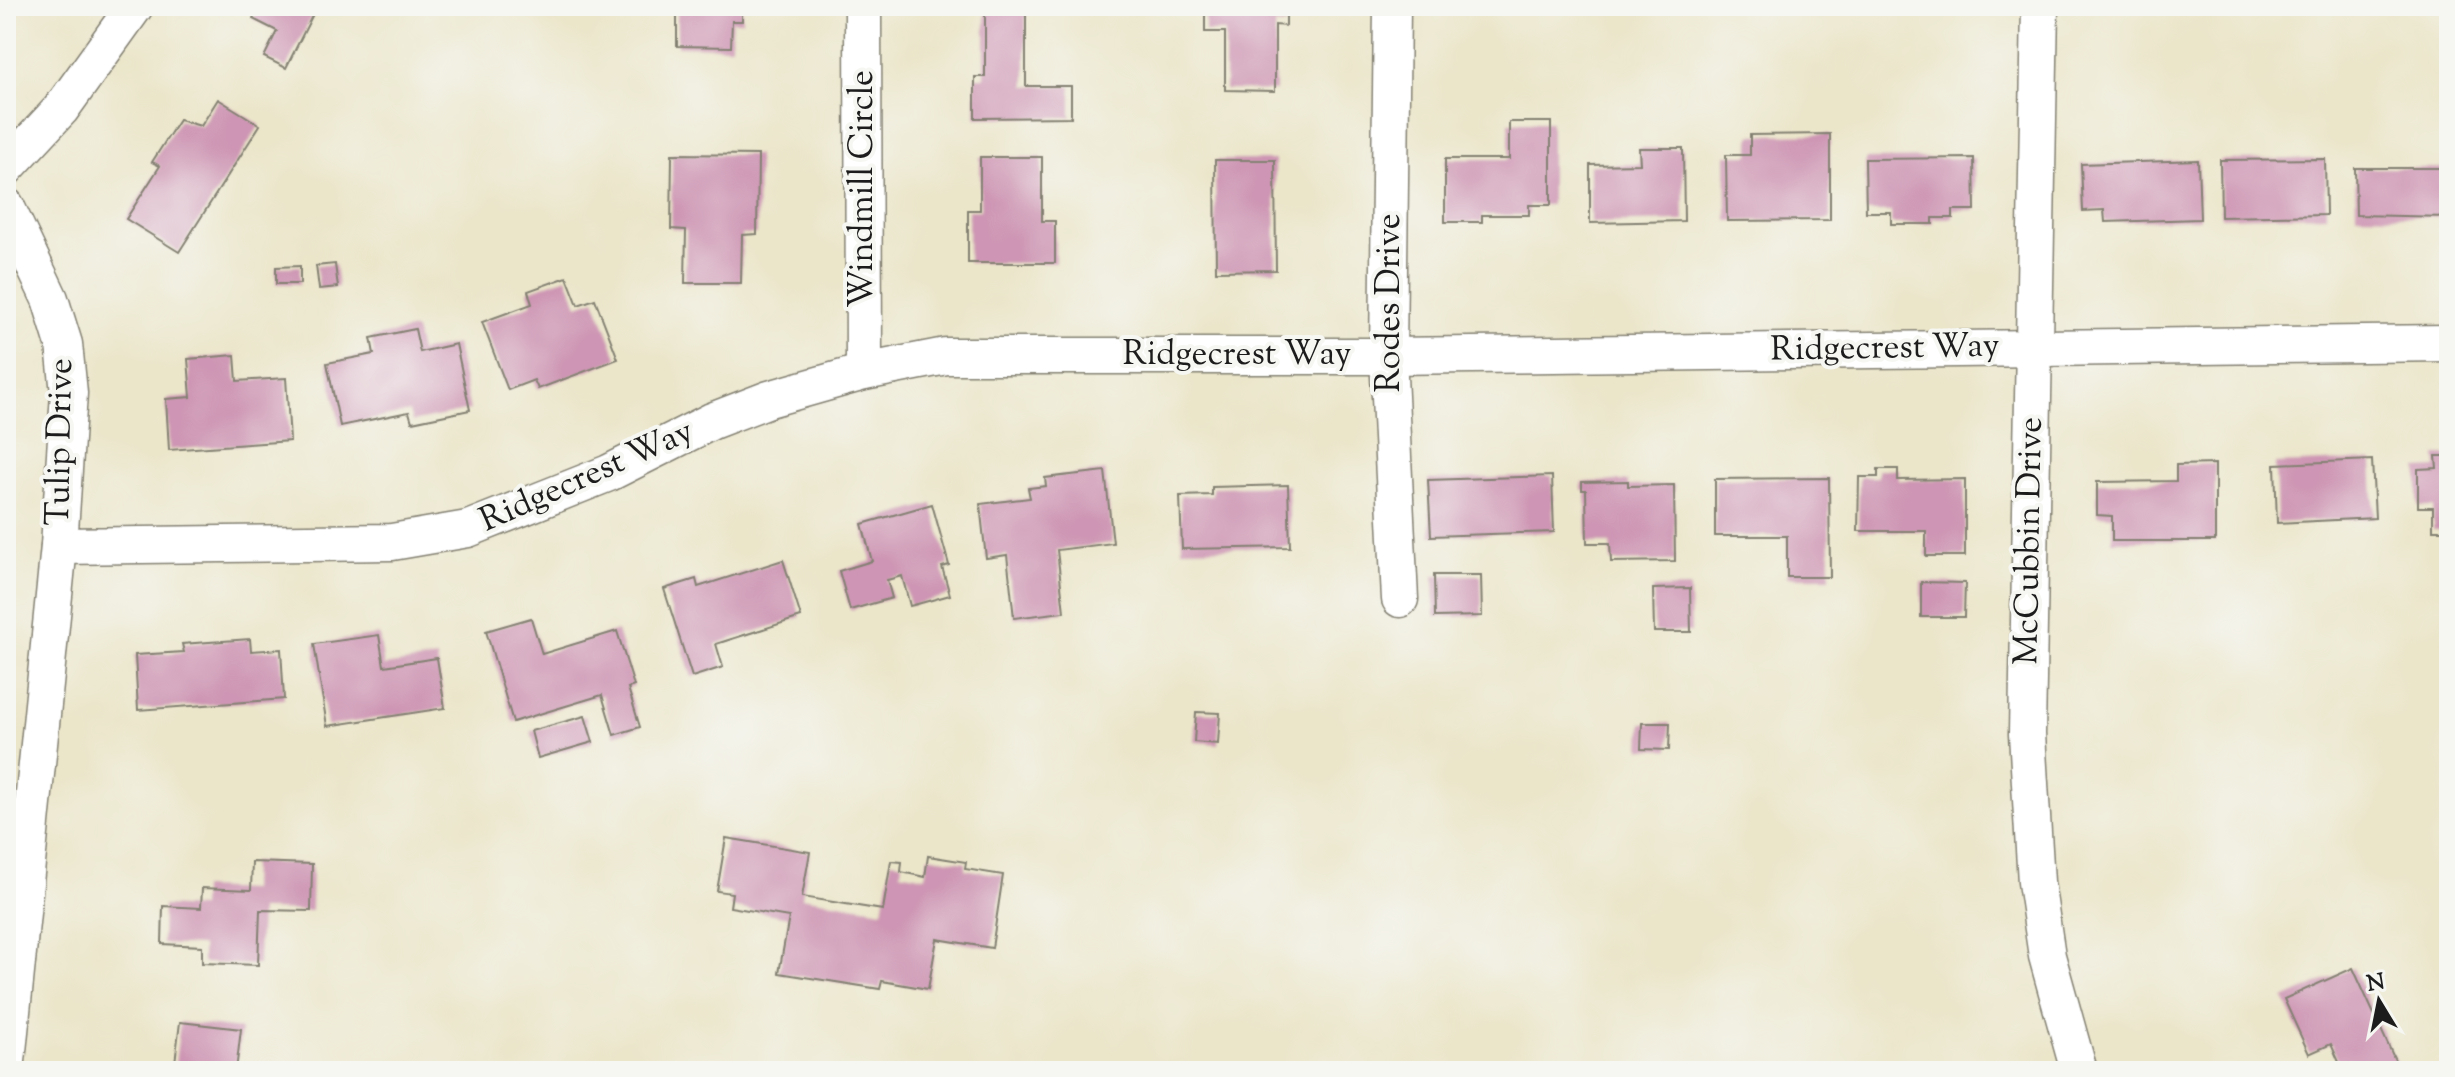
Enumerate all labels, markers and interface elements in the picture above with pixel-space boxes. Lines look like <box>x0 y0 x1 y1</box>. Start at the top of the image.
street label: Windmill Circle <box>839 70 888 308</box>
street label: Rodes Drive <box>1366 213 1415 393</box>
street label: Ridgecrest Way <box>1770 323 2000 375</box>
street label: Ridgecrest Way <box>1122 331 1352 380</box>
street label: Tulip Drive <box>35 358 87 526</box>
street label: Ridgecrest Way <box>472 408 702 546</box>
street label: McCubbin Drive <box>2003 417 2057 665</box>
north arrow <box>2339 961 2419 1041</box>
text: N <box>2365 967 2388 1002</box>

